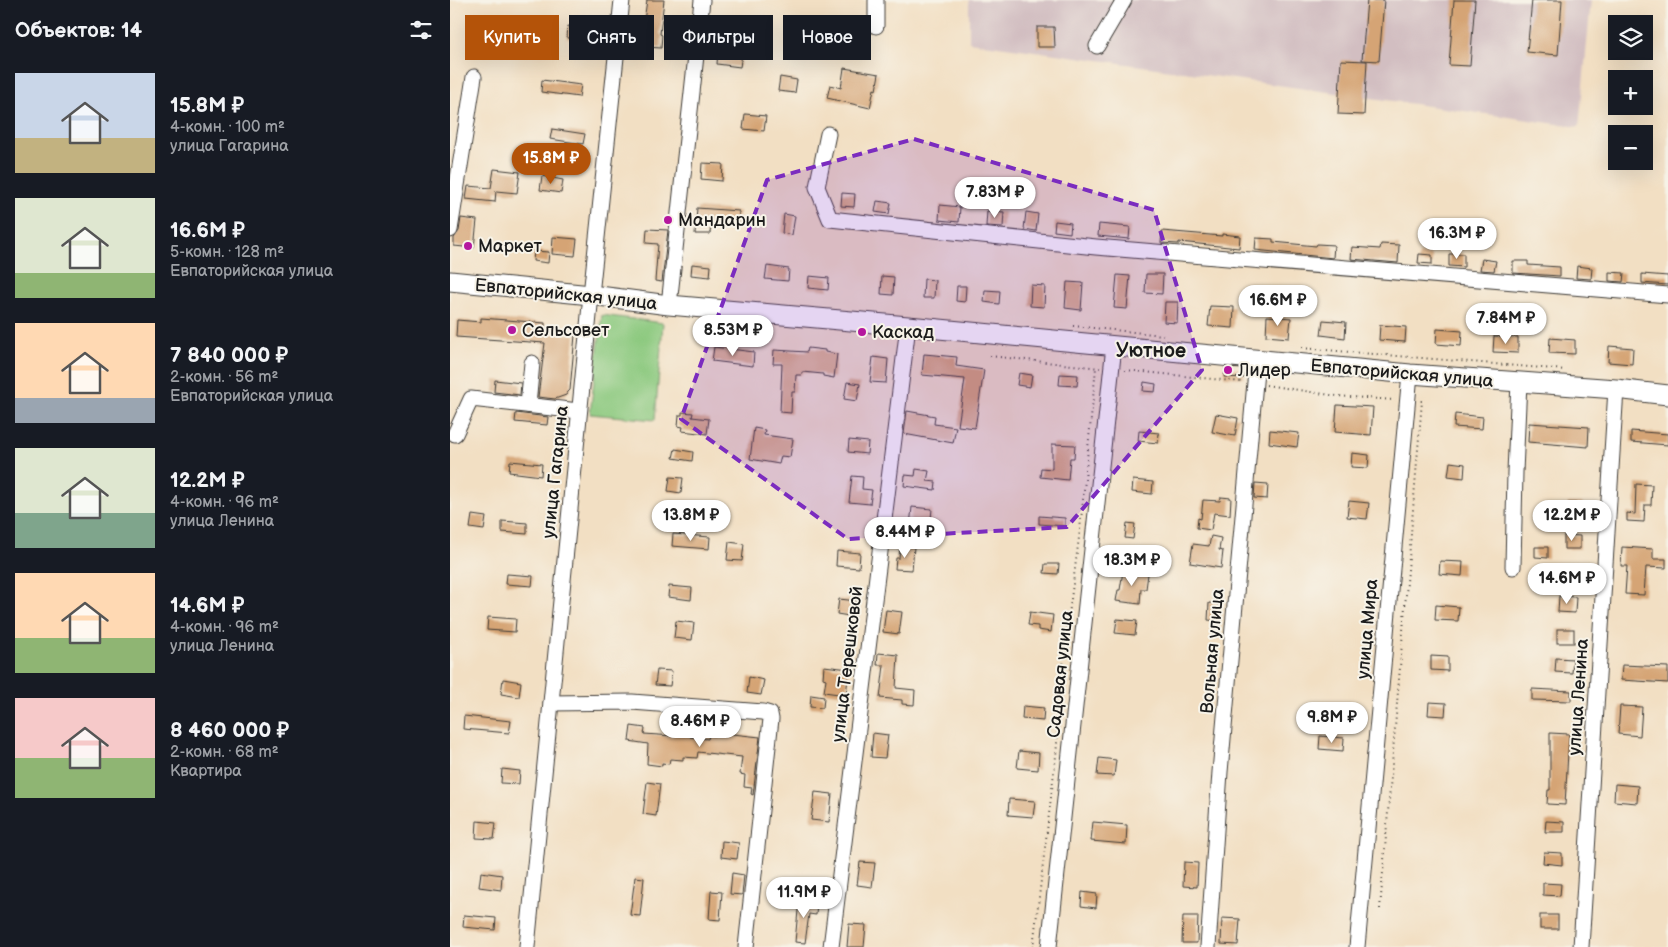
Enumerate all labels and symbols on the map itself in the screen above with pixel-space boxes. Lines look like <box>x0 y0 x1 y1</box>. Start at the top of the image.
pin: 15.8M ₽ <box>505 142 597 185</box>
pin: 7.83M ₽ <box>949 176 1041 219</box>
place label: Мандарин <box>678 210 766 231</box>
marker: Мандарин <box>662 214 674 226</box>
pin: 16.3M ₽ <box>1411 218 1503 260</box>
place label: Маркет <box>478 236 542 257</box>
marker: Маркет <box>462 240 474 252</box>
street label: Евпаторийская улица <box>474 274 659 315</box>
pin: 16.6M ₽ <box>1232 284 1324 327</box>
pin: 7.84M ₽ <box>1460 302 1552 345</box>
pin: 8.53M ₽ <box>687 314 779 357</box>
place label: Сельсовет <box>522 320 610 341</box>
place label: Каскад <box>872 322 934 343</box>
marker: Сельсовет <box>506 324 518 336</box>
marker: Каскад <box>856 326 868 338</box>
district label: Уютное <box>1116 339 1186 363</box>
street label: Евпаторийская улица <box>1310 355 1495 392</box>
place label: Лидер <box>1237 360 1291 381</box>
marker: Лидер <box>1222 364 1234 376</box>
street label: улица Гагарина <box>538 404 573 540</box>
pin: 13.8M ₽ <box>645 500 737 542</box>
pin: 12.2M ₽ <box>1526 500 1618 542</box>
pin: 8.44M ₽ <box>859 516 951 559</box>
pin: 18.3M ₽ <box>1086 544 1178 587</box>
pin: 14.6M ₽ <box>1521 562 1613 605</box>
street label: улица Мира <box>1353 578 1382 680</box>
street label: улица Терешковой <box>828 585 867 743</box>
street label: Вольная улица <box>1197 587 1228 714</box>
street label: Садовая улица <box>1043 609 1078 739</box>
street label: улица Ленина <box>1564 637 1593 756</box>
pin: 9.8M ₽ <box>1291 702 1373 744</box>
pin: 8.46M ₽ <box>654 706 746 748</box>
pin: 11.9M ₽ <box>758 876 850 919</box>

